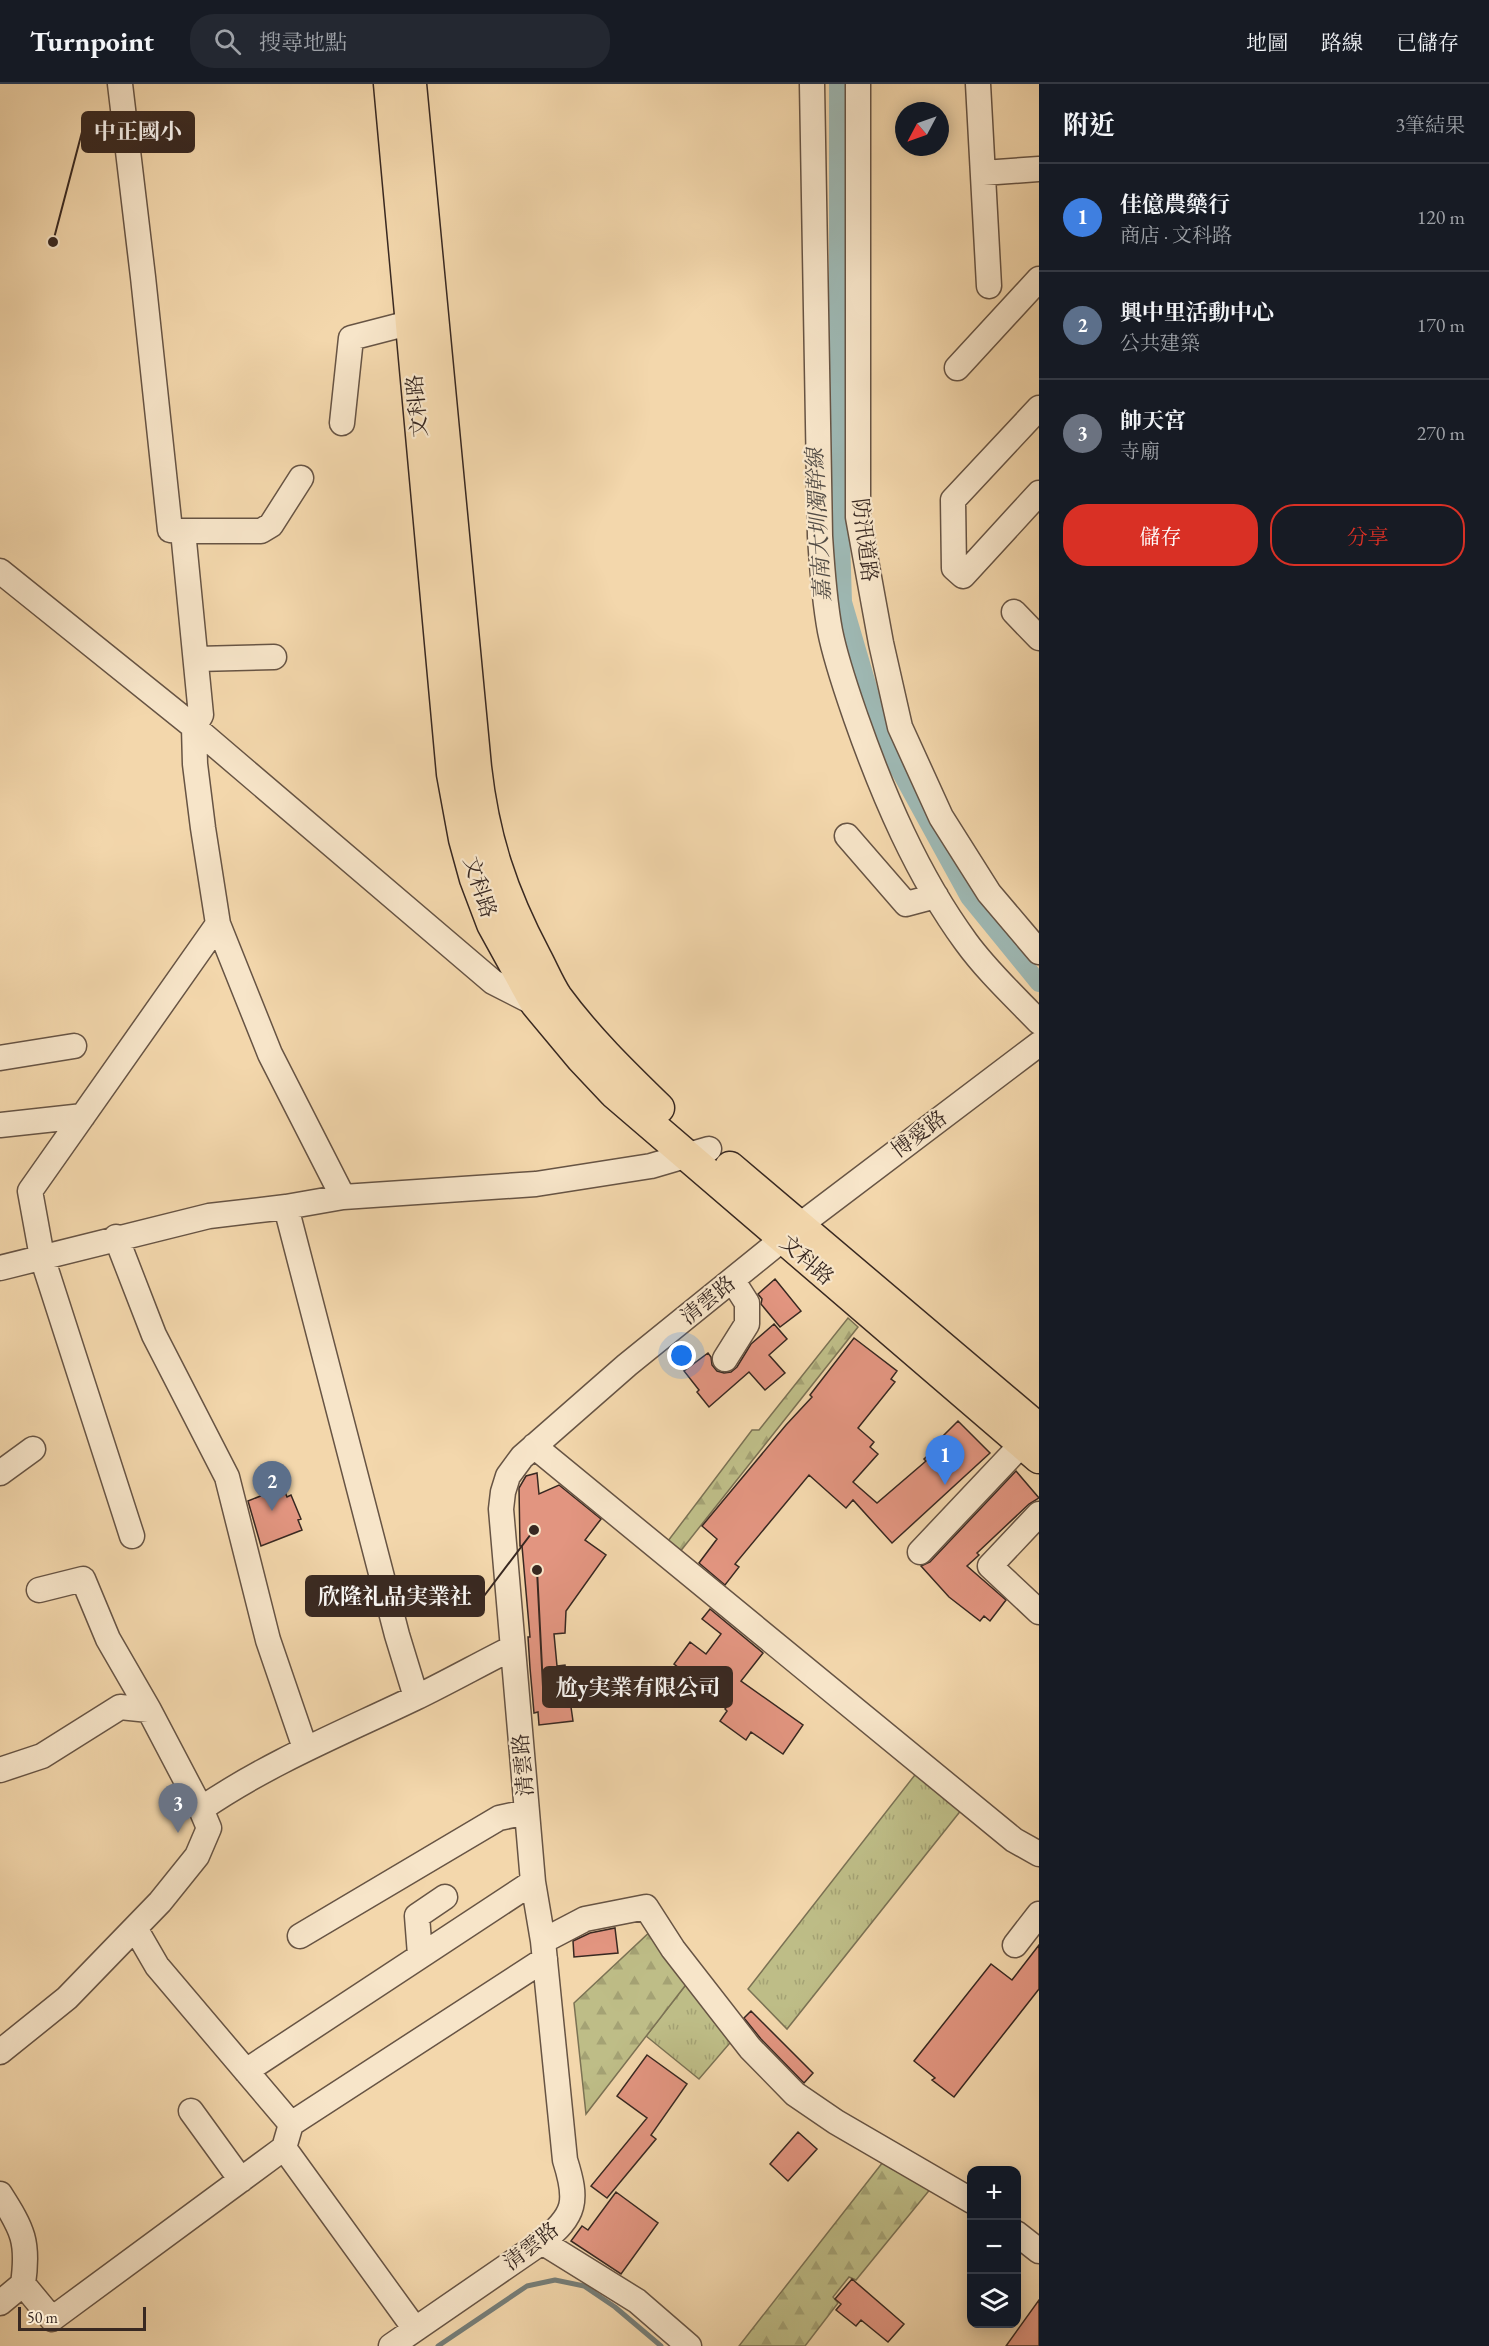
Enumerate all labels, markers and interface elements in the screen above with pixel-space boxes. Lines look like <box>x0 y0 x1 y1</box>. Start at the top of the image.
search box <box>190 14 610 68</box>
text: Turnpoint <box>30 23 154 59</box>
icon: search <box>211 25 244 58</box>
text: 搜尋地點 <box>259 28 347 57</box>
text: 地圖 <box>1246 29 1288 56</box>
text: 路線 <box>1321 29 1363 56</box>
text: 已儲存 <box>1396 29 1459 56</box>
north arrow <box>895 102 949 156</box>
text: 附近 <box>1063 108 1115 142</box>
callout: 中正國小 <box>82 112 194 152</box>
text: 3筆結果 <box>1395 112 1465 138</box>
text: 中正國小 <box>94 117 182 146</box>
text: 佳億農藥行 <box>1120 190 1230 219</box>
text: 1 <box>1077 204 1088 230</box>
text: 120 m <box>1417 204 1465 230</box>
text: 商店 · 文科路 <box>1120 222 1232 248</box>
text: 興中里活動中心 <box>1120 298 1274 327</box>
text: 2 <box>1077 312 1088 338</box>
text: 170 m <box>1417 312 1465 338</box>
text: 公共建築 <box>1120 330 1200 356</box>
street label: 文科路 <box>400 373 433 439</box>
text: 帥天宮 <box>1120 406 1186 435</box>
text: 3 <box>1077 420 1088 446</box>
text: 270 m <box>1417 420 1465 446</box>
text: 寺廟 <box>1120 438 1160 464</box>
water label: 嘉南大圳濁幹線 <box>800 445 837 603</box>
street label: 防汛道路 <box>847 497 884 583</box>
button: 儲存 <box>1063 504 1258 566</box>
button: 分享 <box>1270 504 1465 566</box>
street label: 文科路 <box>458 853 503 921</box>
street label: 博愛路 <box>885 1104 952 1163</box>
street label: 文科路 <box>775 1229 840 1290</box>
street label: 清雲路 <box>675 1269 741 1330</box>
your location <box>667 1341 696 1370</box>
pin: 1 <box>926 1436 964 1485</box>
pin: 2 <box>252 1462 292 1511</box>
callout: 欣隆礼品実業社 <box>306 1576 484 1616</box>
text: 欣隆礼品実業社 <box>318 1582 472 1611</box>
callout: 尬y実業有限公司 <box>543 1667 732 1707</box>
text: 尬y実業有限公司 <box>556 1673 720 1702</box>
street label: 清雲路 <box>506 1732 539 1798</box>
pin: 3 <box>158 1784 198 1833</box>
map controls <box>967 2166 1021 2328</box>
button: + <box>967 2166 1021 2220</box>
street label: 清雲路 <box>498 2216 564 2276</box>
button: − <box>967 2220 1021 2274</box>
button: layers <box>967 2274 1021 2328</box>
scale bar <box>18 2304 146 2332</box>
text: 50 m <box>27 2307 58 2328</box>

